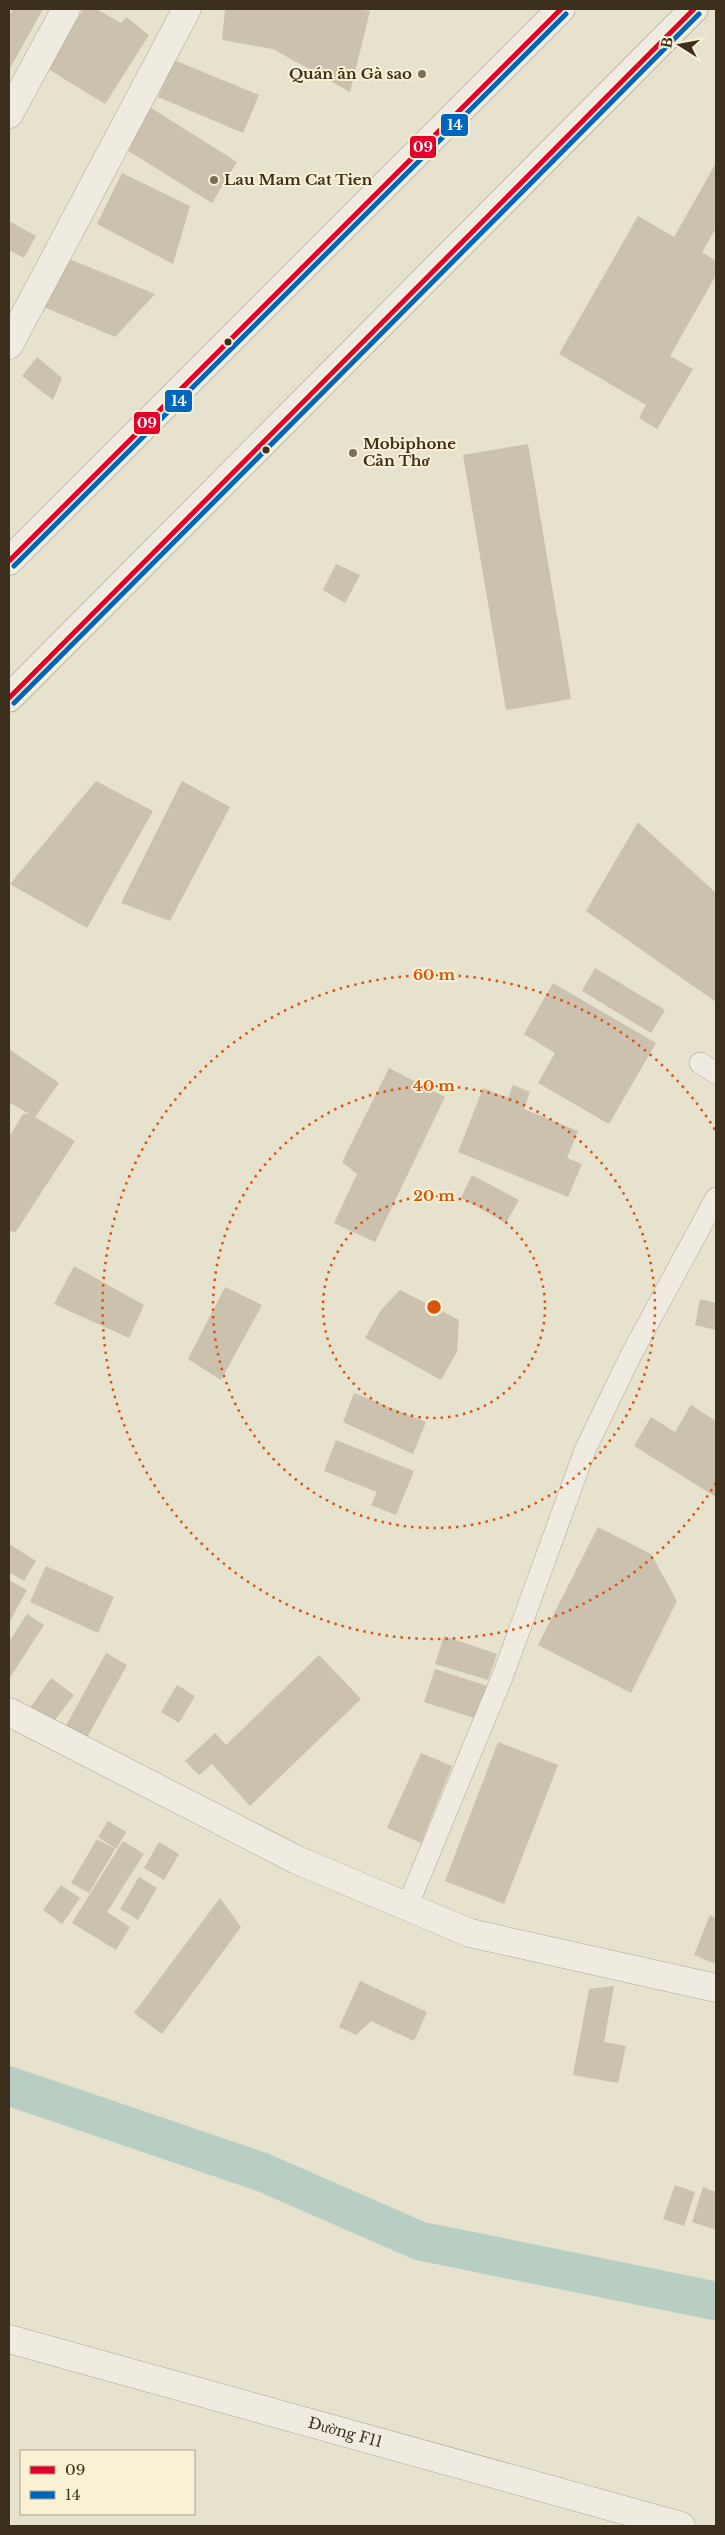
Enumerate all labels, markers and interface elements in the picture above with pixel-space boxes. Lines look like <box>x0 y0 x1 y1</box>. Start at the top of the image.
north arrow <box>655 20 705 70</box>
text: B <box>657 35 677 50</box>
place label: Quán ăn Gà sao <box>289 64 412 83</box>
marker: Quán ăn Gà sao <box>416 68 428 80</box>
line badge: 14 <box>440 113 469 137</box>
text: 14 <box>447 116 463 134</box>
line badge: 09 <box>409 135 437 159</box>
text: 09 <box>413 138 433 156</box>
place label: Lau Mam Cat Tien <box>224 170 373 189</box>
marker: Lau Mam Cat Tien <box>208 174 220 186</box>
unlabelled marker <box>223 337 233 347</box>
line badge: 14 <box>164 389 193 413</box>
text: 14 <box>171 392 187 410</box>
line badge: 09 <box>133 411 161 435</box>
text: 09 <box>137 414 157 432</box>
place label: Mobiphone Cần Thơ <box>363 434 456 470</box>
unlabelled marker <box>261 445 271 455</box>
marker: Mobiphone Cần Thơ <box>347 447 359 459</box>
text: 60 m <box>413 965 455 984</box>
text: 40 m <box>413 1076 455 1095</box>
text: 20 m <box>413 1186 455 1205</box>
centre of rings <box>425 1298 443 1316</box>
street label: Đường F11 <box>306 2413 385 2451</box>
legend <box>20 2450 195 2515</box>
text: 09 <box>65 2460 85 2479</box>
text: 14 <box>65 2485 80 2504</box>

